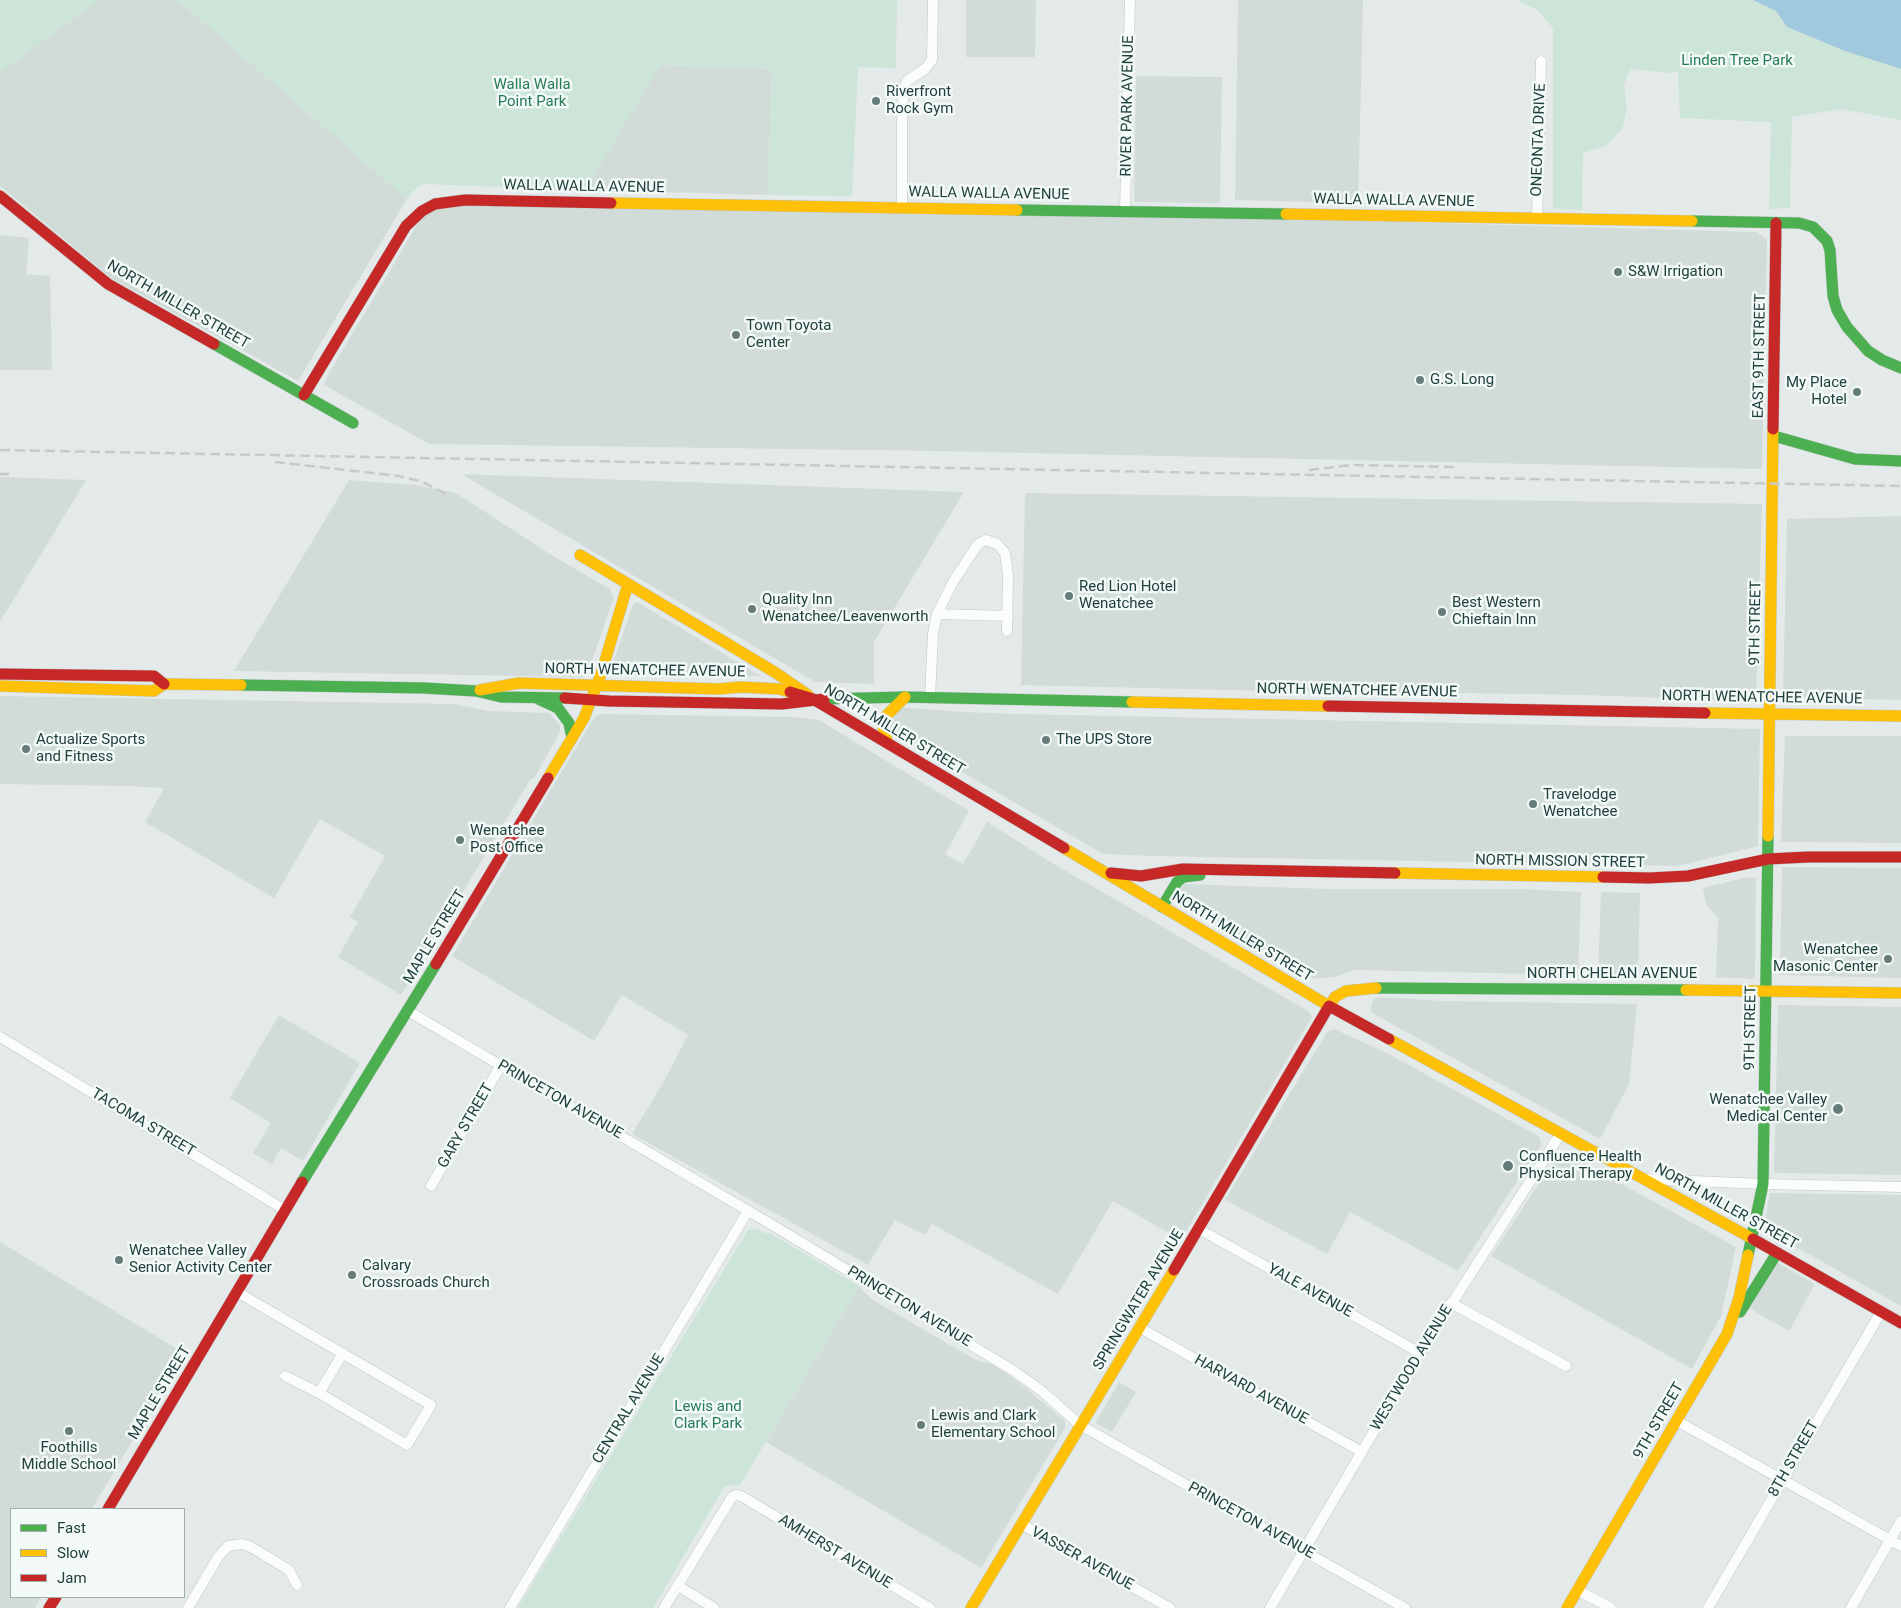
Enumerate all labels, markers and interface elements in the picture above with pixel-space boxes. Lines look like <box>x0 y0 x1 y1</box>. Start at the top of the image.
street label: RIVER PARK AVENUE <box>1118 35 1138 177</box>
park label: Linden Tree Park <box>1681 52 1793 70</box>
park label: Walla Walla Point Park <box>493 76 571 111</box>
place label: Riverfront Rock Gym <box>886 83 953 118</box>
street label: ONEONTA DRIVE <box>1528 83 1550 197</box>
marker: Riverfront Rock Gym <box>870 95 882 107</box>
street label: WALLA WALLA AVENUE <box>503 177 665 197</box>
street label: WALLA WALLA AVENUE <box>908 184 1070 204</box>
street label: WALLA WALLA AVENUE <box>1313 191 1475 211</box>
street label: NORTH MILLER STREET <box>104 257 252 353</box>
place label: S&W Irrigation <box>1628 263 1723 281</box>
marker: S&W Irrigation <box>1612 266 1624 278</box>
street label: EAST 9TH STREET <box>1750 293 1770 419</box>
place label: Town Toyota Center <box>746 317 831 352</box>
marker: Town Toyota Center <box>730 329 742 341</box>
place label: G.S. Long <box>1430 371 1494 389</box>
marker: G.S. Long <box>1414 374 1426 386</box>
place label: My Place Hotel <box>1786 374 1847 409</box>
marker: My Place Hotel <box>1851 386 1863 398</box>
place label: Red Lion Hotel Wenatchee <box>1079 578 1176 613</box>
street label: 9TH STREET <box>1746 580 1766 666</box>
marker: Red Lion Hotel Wenatchee <box>1063 590 1075 602</box>
place label: Quality Inn Wenatchee/Leavenworth <box>762 591 929 626</box>
place label: Best Western Chieftain Inn <box>1452 594 1541 629</box>
marker: Quality Inn Wenatchee/Leavenworth <box>746 603 758 615</box>
marker: Best Western Chieftain Inn <box>1436 606 1448 618</box>
street label: NORTH WENATCHEE AVENUE <box>545 660 745 682</box>
street label: NORTH WENATCHEE AVENUE <box>1257 680 1457 702</box>
street label: NORTH MILLER STREET <box>820 681 968 779</box>
street label: NORTH WENATCHEE AVENUE <box>1662 687 1862 709</box>
place label: Actualize Sports and Fitness <box>36 731 145 766</box>
place label: The UPS Store <box>1056 731 1152 749</box>
marker: The UPS Store <box>1040 734 1052 746</box>
marker: Actualize Sports and Fitness <box>20 743 32 755</box>
place label: Travelodge Wenatchee <box>1543 786 1617 821</box>
marker: Travelodge Wenatchee <box>1527 798 1539 810</box>
place label: Wenatchee Post Office <box>470 822 544 857</box>
marker: Wenatchee Post Office <box>454 834 466 846</box>
street label: NORTH MISSION STREET <box>1475 852 1645 872</box>
street label: MAPLE STREET <box>400 887 470 987</box>
street label: NORTH MILLER STREET <box>1168 888 1316 986</box>
place label: Wenatchee Masonic Center <box>1773 941 1878 976</box>
marker: Wenatchee Masonic Center <box>1882 953 1894 965</box>
street label: NORTH CHELAN AVENUE <box>1527 965 1697 983</box>
street label: 9TH STREET <box>1741 985 1761 1071</box>
street label: PRINCETON AVENUE <box>494 1057 626 1143</box>
street label: GARY STREET <box>434 1080 498 1172</box>
street label: TACOMA STREET <box>88 1085 198 1161</box>
place label: Wenatchee Valley Medical Center <box>1709 1091 1827 1126</box>
marker: Wenatchee Valley Medical Center <box>1831 1102 1845 1116</box>
place label: Confluence Health Physical Therapy <box>1519 1148 1642 1183</box>
marker: Confluence Health Physical Therapy <box>1501 1159 1515 1173</box>
street label: NORTH MILLER STREET <box>1651 1160 1801 1254</box>
street label: SPRINGWATER AVENUE <box>1090 1226 1188 1374</box>
place label: Wenatchee Valley Senior Activity Center <box>129 1242 272 1277</box>
marker: Wenatchee Valley Senior Activity Center <box>113 1254 125 1266</box>
place label: Calvary Crossroads Church <box>362 1257 490 1292</box>
street label: YALE AVENUE <box>1264 1260 1356 1322</box>
street label: PRINCETON AVENUE <box>844 1263 974 1351</box>
marker: Calvary Crossroads Church <box>346 1269 358 1281</box>
street label: WESTWOOD AVENUE <box>1367 1302 1457 1434</box>
street label: MAPLE STREET <box>125 1343 195 1443</box>
street label: CENTRAL AVENUE <box>589 1351 669 1467</box>
street label: HARVARD AVENUE <box>1191 1351 1311 1429</box>
street label: 9TH STREET <box>1630 1380 1688 1462</box>
park label: Lewis and Clark Park <box>674 1398 742 1433</box>
place label: Lewis and Clark Elementary School <box>931 1407 1055 1442</box>
street label: 8TH STREET <box>1765 1418 1823 1500</box>
marker: Lewis and Clark Elementary School <box>915 1419 927 1431</box>
marker: Foothills Middle School <box>63 1425 75 1437</box>
place label: Foothills Middle School <box>22 1439 116 1474</box>
street label: PRINCETON AVENUE <box>1185 1479 1317 1563</box>
legend <box>10 1508 185 1598</box>
street label: AMHERST AVENUE <box>775 1511 895 1593</box>
text: Fast <box>57 1519 86 1537</box>
street label: VASSER AVENUE <box>1028 1523 1136 1595</box>
text: Slow <box>57 1544 89 1562</box>
text: Jam <box>57 1569 87 1587</box>

